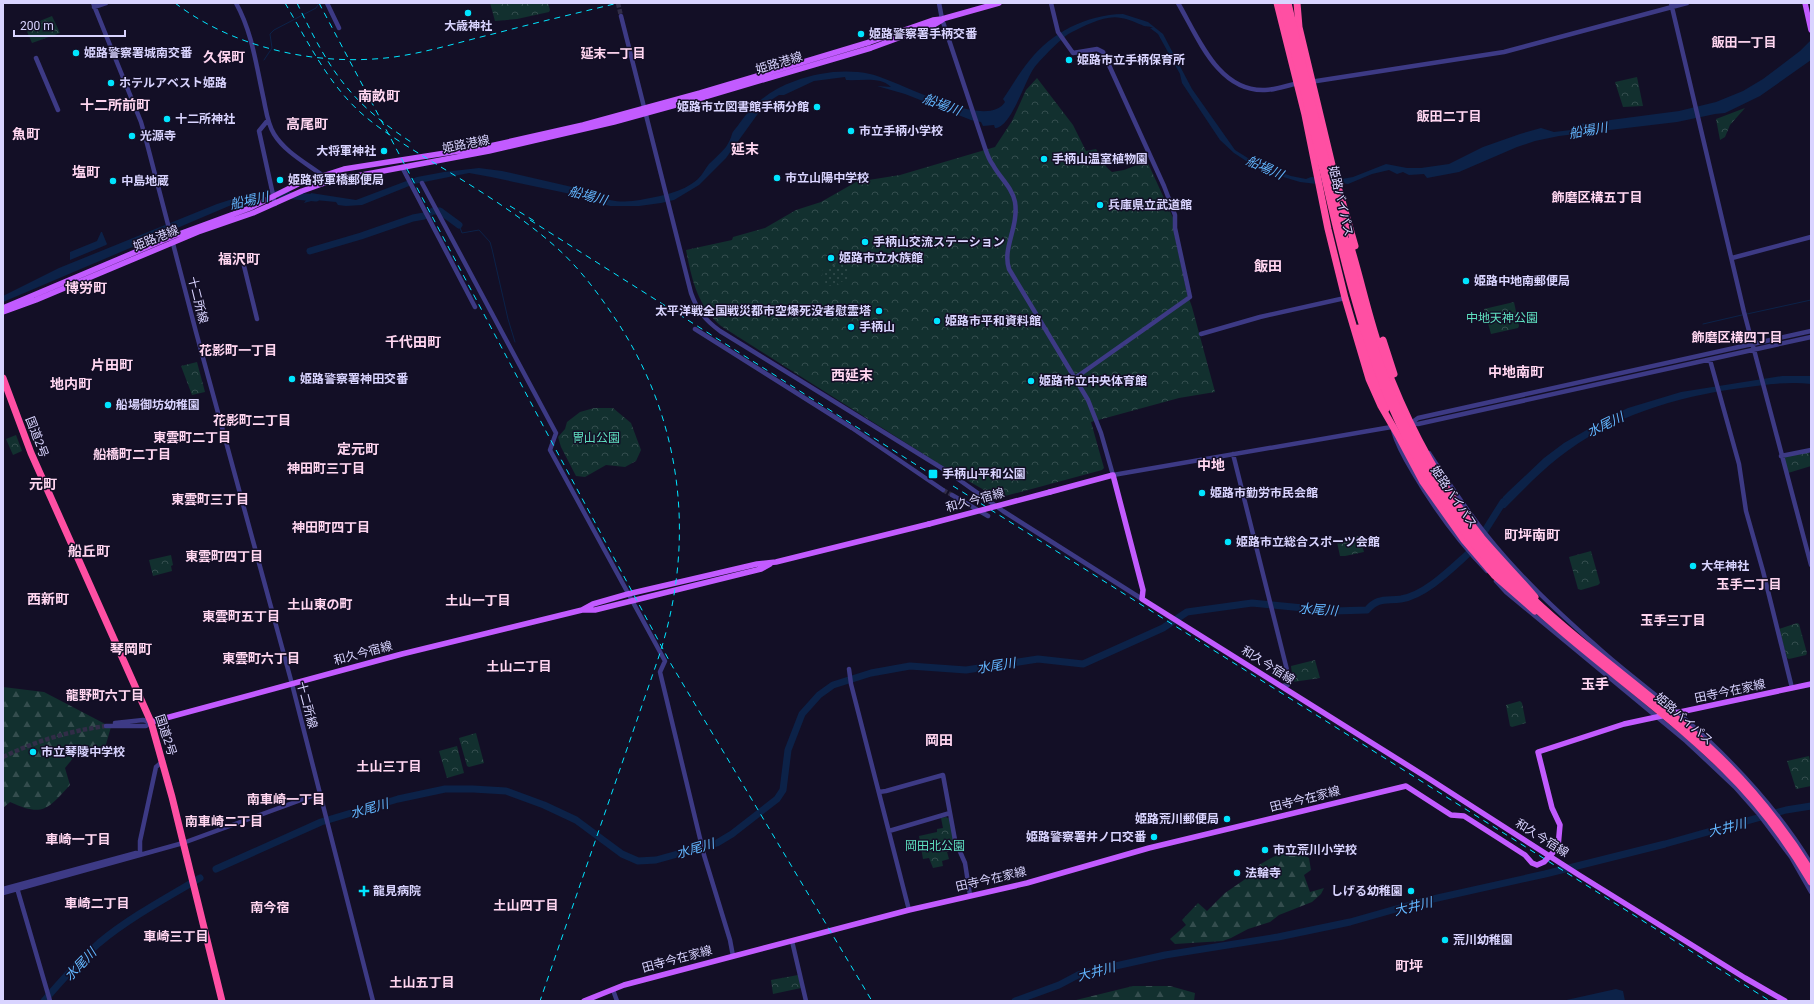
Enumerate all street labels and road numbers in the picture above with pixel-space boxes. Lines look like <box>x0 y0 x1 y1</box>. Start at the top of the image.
street label: 姫路港線 <box>754 49 804 77</box>
street label: 姫路港線 <box>441 133 491 155</box>
street label: 姫路バイパス <box>1326 164 1356 238</box>
street label: 姫路港線 <box>131 223 181 253</box>
street label: 十二所線 <box>185 275 211 325</box>
street label: 国道2号 <box>23 415 51 459</box>
street label: 姫路バイパス <box>1428 463 1480 531</box>
street label: 和久今宿線 <box>944 485 1006 515</box>
street label: 和久今宿線 <box>332 638 394 668</box>
street label: 和久今宿線 <box>1239 643 1297 687</box>
street label: 田寺今在家線 <box>1693 677 1767 705</box>
street label: 十二所線 <box>294 680 320 730</box>
street label: 姫路バイパス <box>1652 690 1716 748</box>
street label: 国道2号 <box>153 713 179 757</box>
street label: 田寺今在家線 <box>1268 783 1342 815</box>
street label: 和久今宿線 <box>1513 816 1571 860</box>
street label: 田寺今在家線 <box>954 864 1028 894</box>
street label: 田寺今在家線 <box>640 943 714 975</box>

